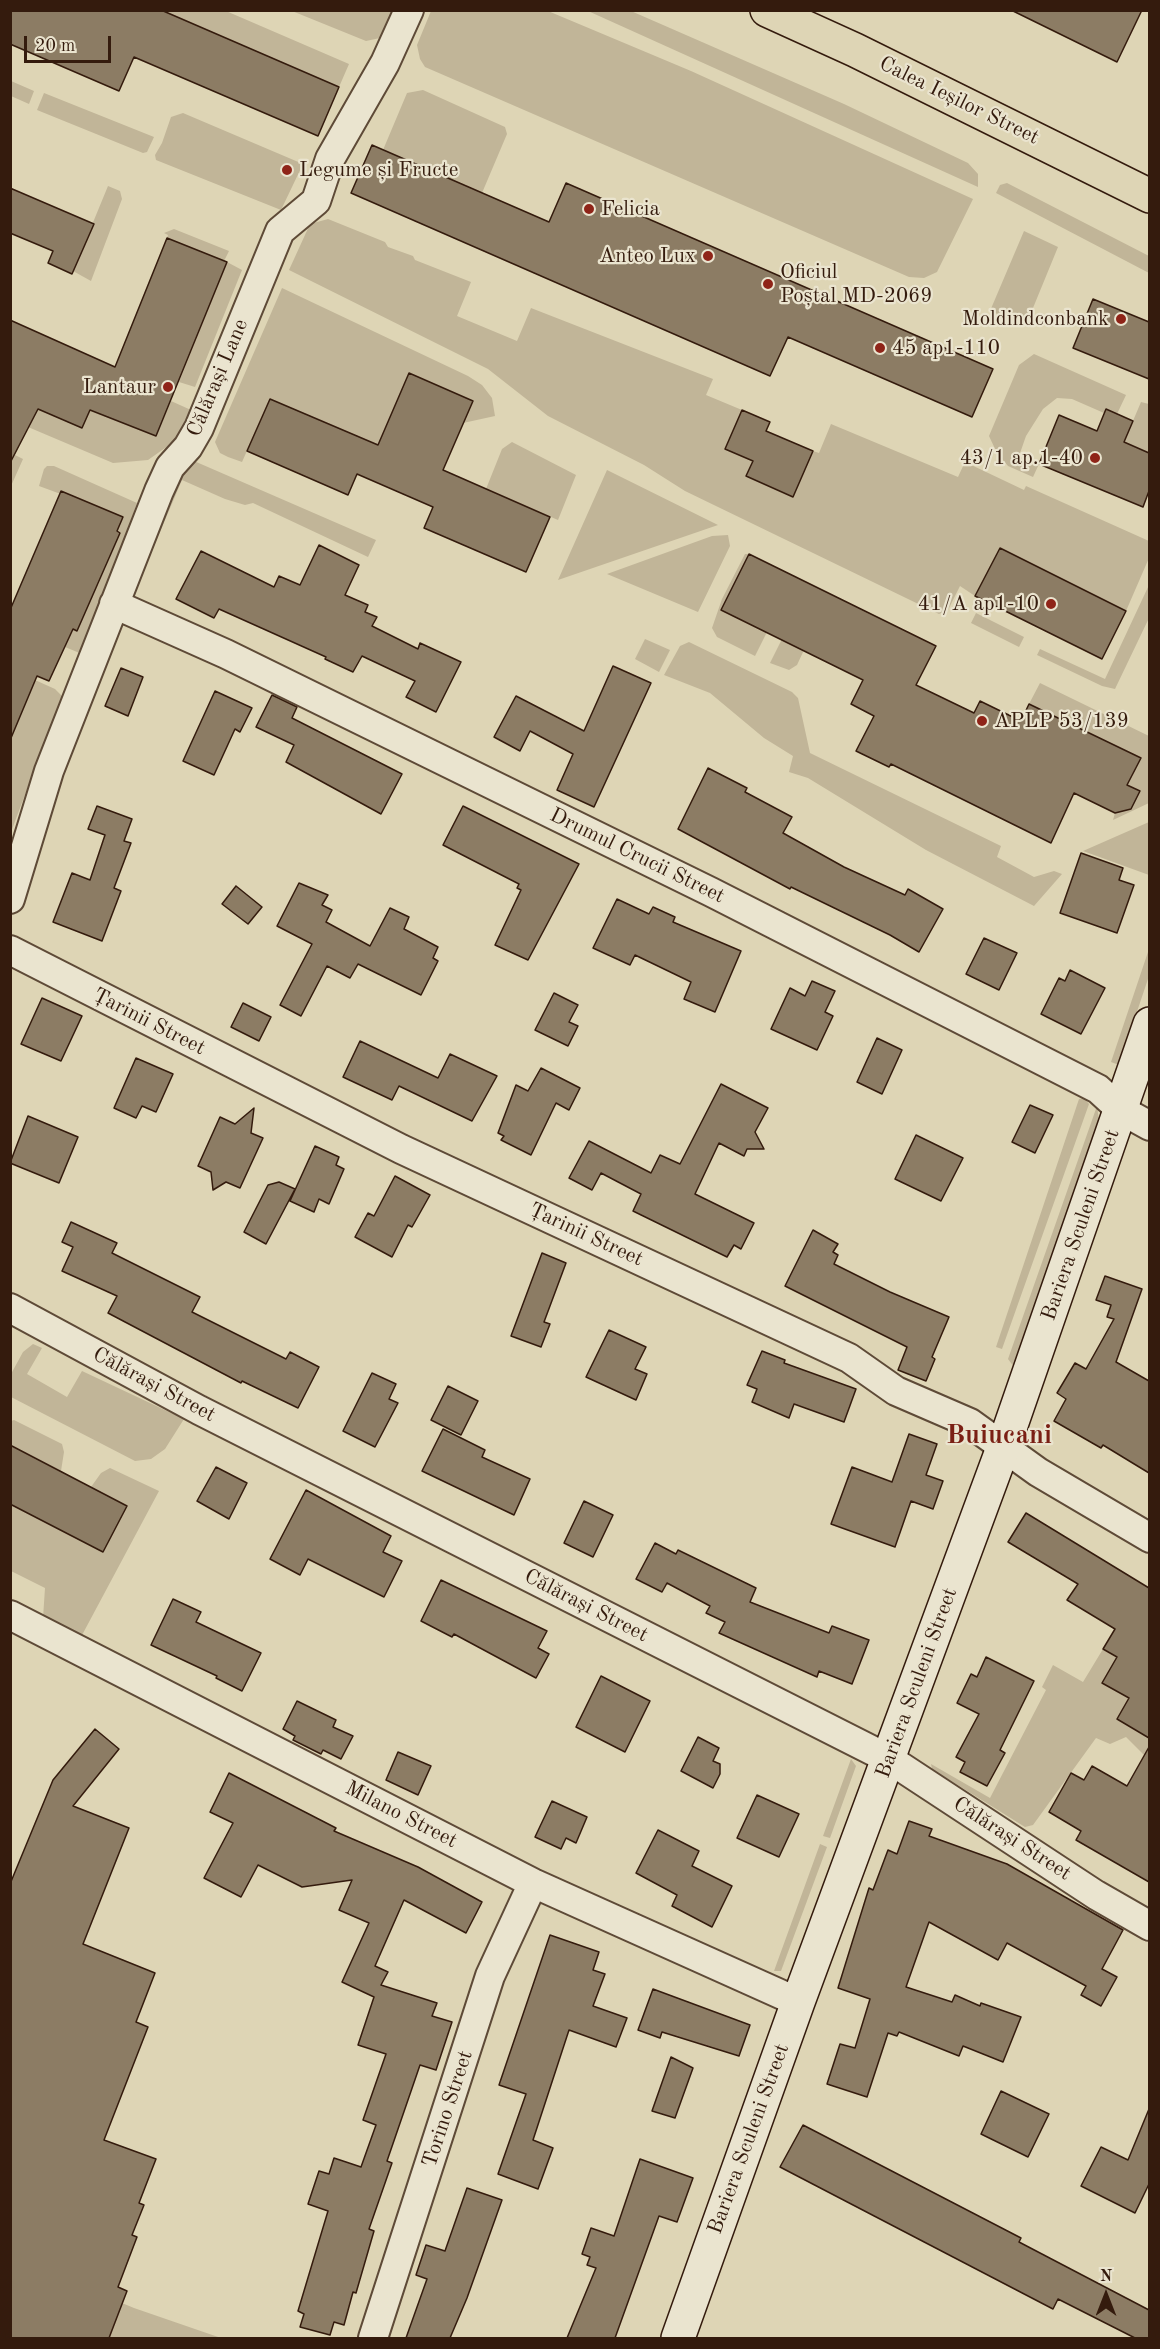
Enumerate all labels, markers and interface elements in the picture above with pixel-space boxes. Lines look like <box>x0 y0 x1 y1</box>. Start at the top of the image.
scale bar <box>27 24 114 62</box>
text: 20 m <box>35 37 75 55</box>
street label: Calea Ieșilor Street <box>875 51 1043 151</box>
place label: Legume și Fructe <box>299 157 458 183</box>
marker: Legume și Fructe <box>280 163 294 177</box>
place label: Felicia <box>601 196 660 222</box>
marker: Felicia <box>582 202 596 216</box>
place label: Anteo Lux <box>599 243 696 269</box>
marker: Anteo Lux <box>701 249 715 263</box>
place label: Oficiul Poștal MD-2069 <box>780 259 932 309</box>
marker: Oficiul Poștal MD-2069 <box>761 277 775 291</box>
place label: Moldindconbank <box>962 306 1109 332</box>
marker: Moldindconbank <box>1114 312 1128 326</box>
street label: Călărași Lane <box>182 315 254 441</box>
place label: 45 ap1-110 <box>892 335 1000 361</box>
marker: 45 ap1-110 <box>873 341 887 355</box>
place label: Lantaur <box>83 374 156 400</box>
marker: Lantaur <box>161 380 175 394</box>
place label: 43/1 ap.1-40 <box>960 445 1083 471</box>
marker: 43/1 ap.1-40 <box>1088 451 1102 465</box>
place label: 41/A ap1-10 <box>918 591 1039 617</box>
marker: 41/A ap1-10 <box>1044 597 1058 611</box>
place label: APLP 53/139 <box>994 708 1129 734</box>
marker: APLP 53/139 <box>975 714 989 728</box>
street label: Drumul Crucii Street <box>545 803 729 909</box>
street label: Țarinii Street <box>89 983 209 1061</box>
street label: Bariera Sculeni Street <box>1036 1126 1126 1324</box>
street label: Țarinii Street <box>525 1198 647 1272</box>
street label: Călărași Street <box>88 1342 220 1428</box>
district label: Buiucani <box>946 1420 1052 1452</box>
street label: Călărași Street <box>520 1564 652 1648</box>
street label: Bariera Sculeni Street <box>871 1584 963 1782</box>
street label: Milano Street <box>341 1776 461 1854</box>
street label: Călărași Street <box>948 1791 1076 1887</box>
street label: Bariera Sculeni Street <box>703 2040 795 2238</box>
street label: Torino Street <box>417 2047 479 2171</box>
north arrow <box>1076 2265 1136 2325</box>
text: N <box>1100 2269 1112 2285</box>

